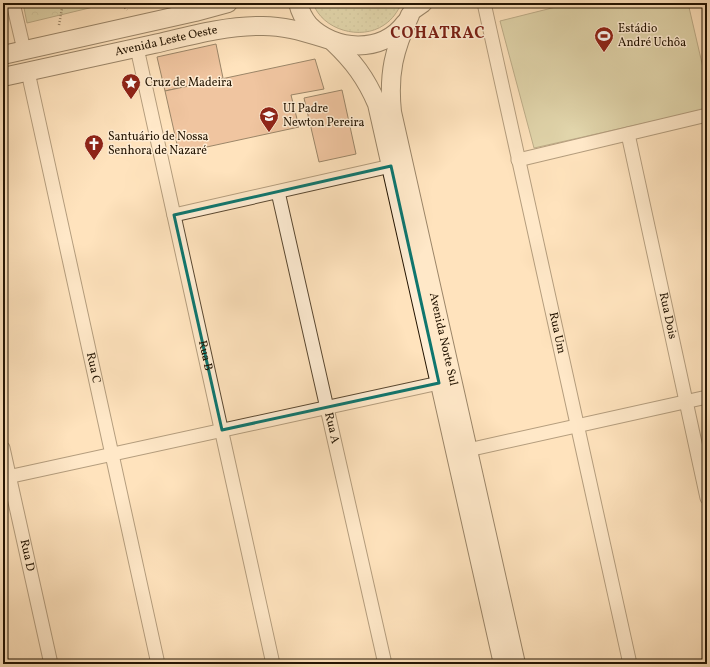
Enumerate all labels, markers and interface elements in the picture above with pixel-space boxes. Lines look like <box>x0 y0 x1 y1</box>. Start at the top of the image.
place label: Estádio André Uchôa <box>618 21 686 51</box>
street label: Avenida Leste Oeste <box>113 22 219 60</box>
district label: COHATRAC <box>390 23 486 45</box>
sports icon: Estádio André Uchôa <box>593 25 615 53</box>
place icon: Cruz de Madeira <box>120 72 142 100</box>
place label: Cruz de Madeira <box>145 75 232 91</box>
place label: UI Padre Newton Pereira <box>283 101 365 131</box>
school or university icon: UI Padre Newton Pereira <box>258 105 280 133</box>
place label: Santuário de Nossa Senhora de Nazaré <box>108 129 209 159</box>
church icon: Santuário de Nossa Senhora de Nazaré <box>83 133 105 161</box>
street label: Avenida Norte Sul <box>425 291 461 388</box>
street label: Rua Dois <box>655 291 680 341</box>
street label: Rua Um <box>545 311 569 356</box>
street label: Rua B <box>194 339 216 372</box>
street label: Rua C <box>82 351 104 385</box>
street label: Rua A <box>320 411 343 446</box>
street label: Rua D <box>16 538 38 573</box>

